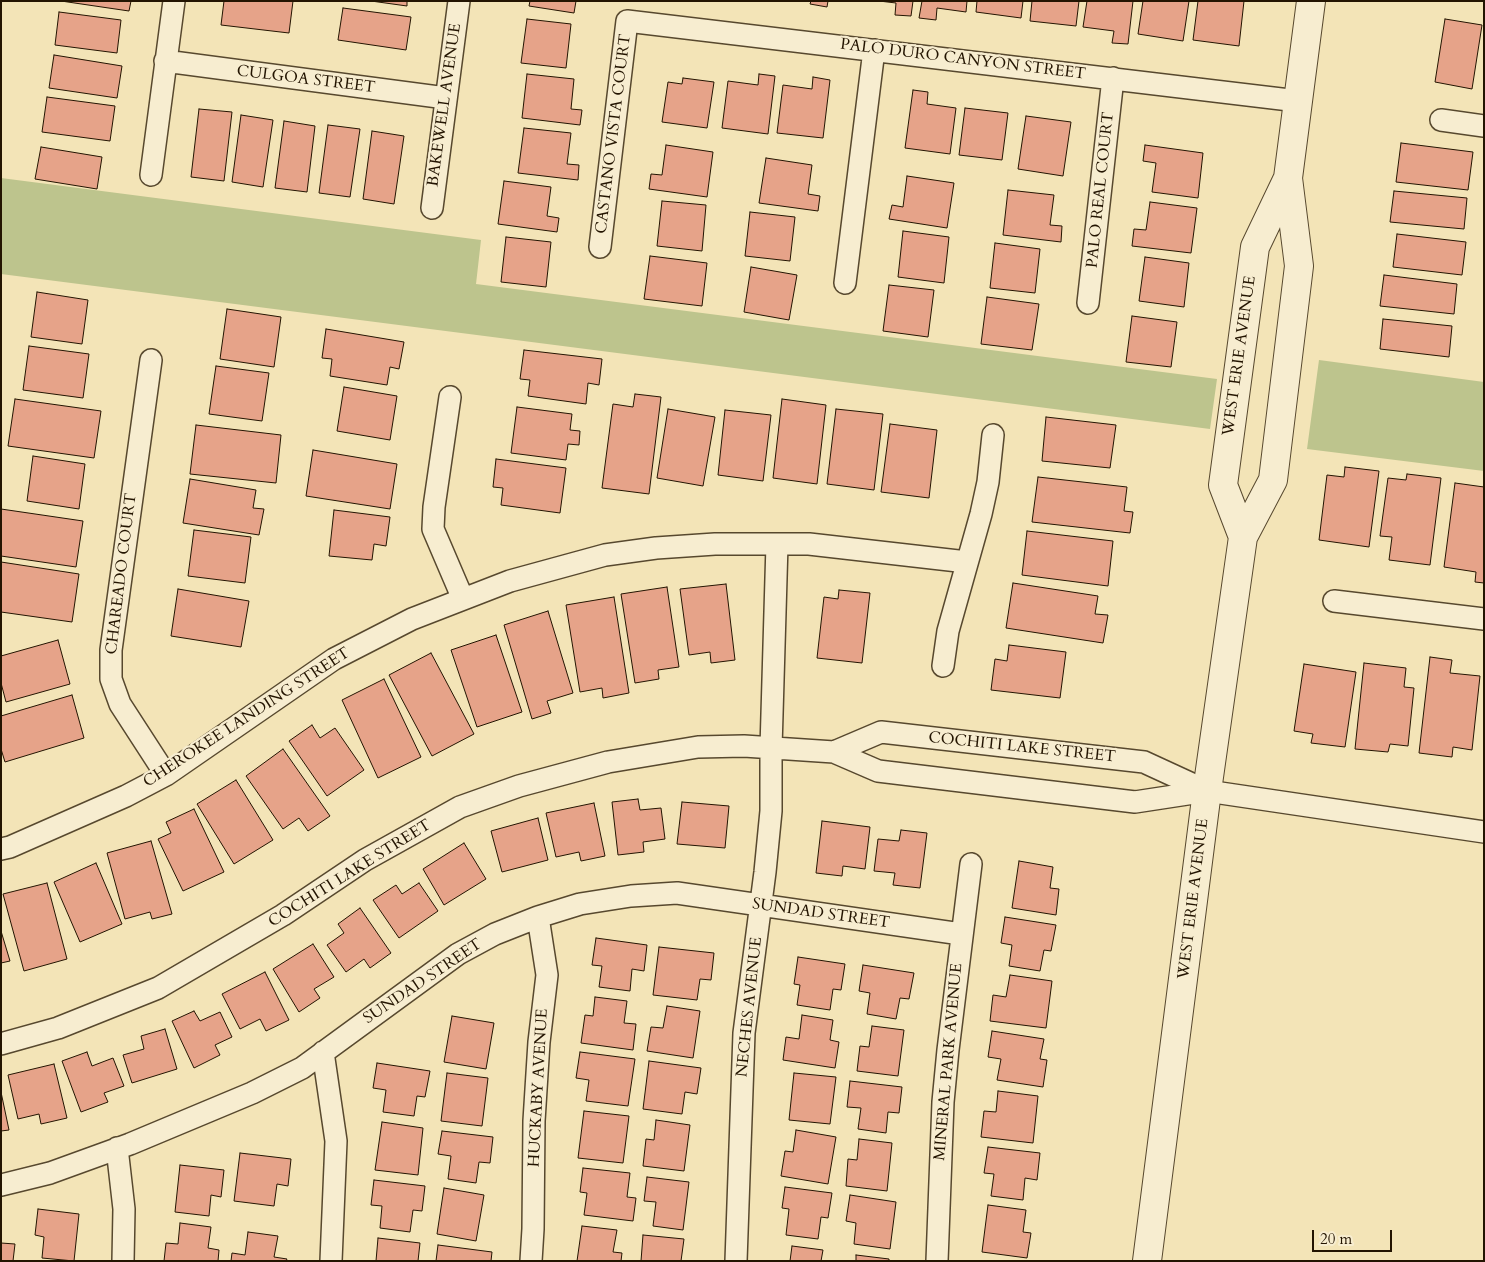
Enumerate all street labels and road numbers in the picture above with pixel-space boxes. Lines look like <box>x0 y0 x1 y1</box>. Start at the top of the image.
street label: BAKEWELL AVENUE <box>424 22 466 188</box>
street label: CASTANO VISTA COURT <box>592 33 636 235</box>
street label: PALO DURO CANYON STREET <box>839 35 1087 85</box>
street label: CULGOA STREET <box>236 62 376 98</box>
street label: PALO REAL COURT <box>1083 111 1119 269</box>
street label: WEST ERIE AVENUE <box>1219 275 1261 437</box>
street label: CHAREADO COURT <box>103 492 141 656</box>
street label: CHEROKEE LANDING STREET <box>140 644 354 792</box>
street label: COCHITI LAKE STREET <box>927 729 1117 767</box>
street label: COCHITI LAKE STREET <box>265 816 435 932</box>
street label: WEST ERIE AVENUE <box>1175 818 1213 980</box>
street label: SUNDAD STREET <box>751 895 891 933</box>
street label: SUNDAD STREET <box>360 935 486 1029</box>
street label: NECHES AVENUE <box>733 936 767 1078</box>
street label: MINERAL PARK AVENUE <box>931 962 967 1162</box>
street label: HUCKABY AVENUE <box>525 1008 553 1168</box>

